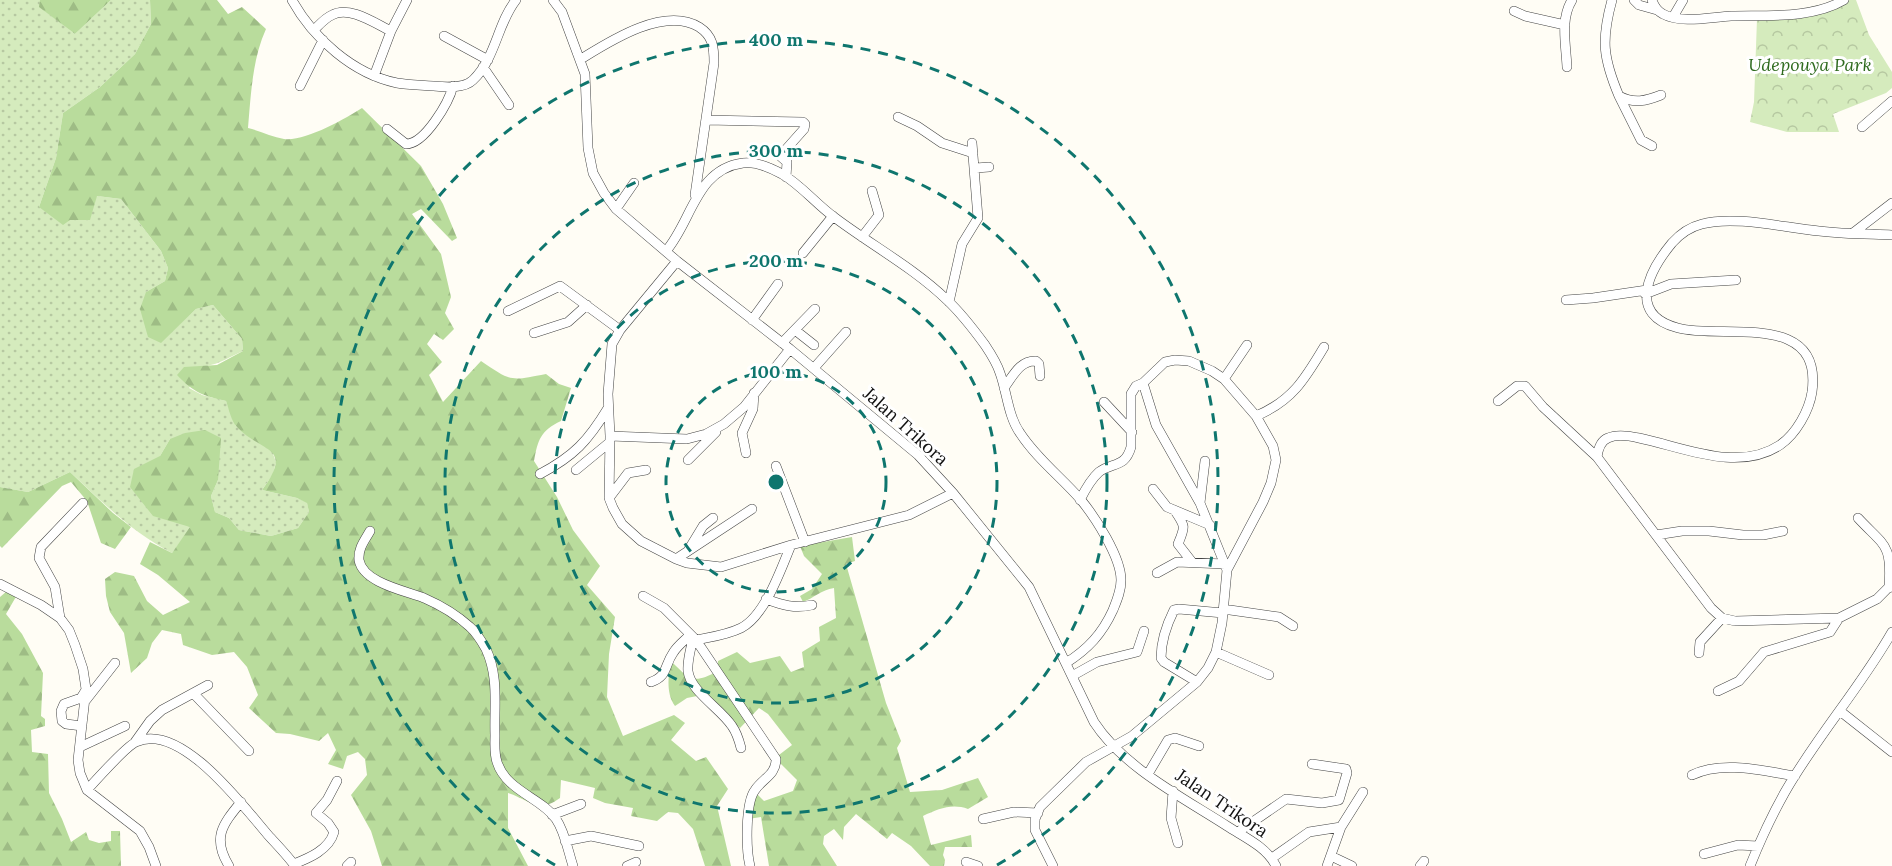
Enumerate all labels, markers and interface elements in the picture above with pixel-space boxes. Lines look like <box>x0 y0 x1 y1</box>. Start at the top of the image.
text: 400 m <box>749 28 803 51</box>
park label: Udepouya Park <box>1748 53 1872 76</box>
text: 300 m <box>749 139 804 162</box>
text: 200 m <box>749 249 803 272</box>
text: 100 m <box>750 360 802 383</box>
street label: Jalan Trikora <box>858 381 953 470</box>
centre of rings <box>766 472 786 492</box>
street label: Jalan Trikora <box>1171 763 1273 842</box>

